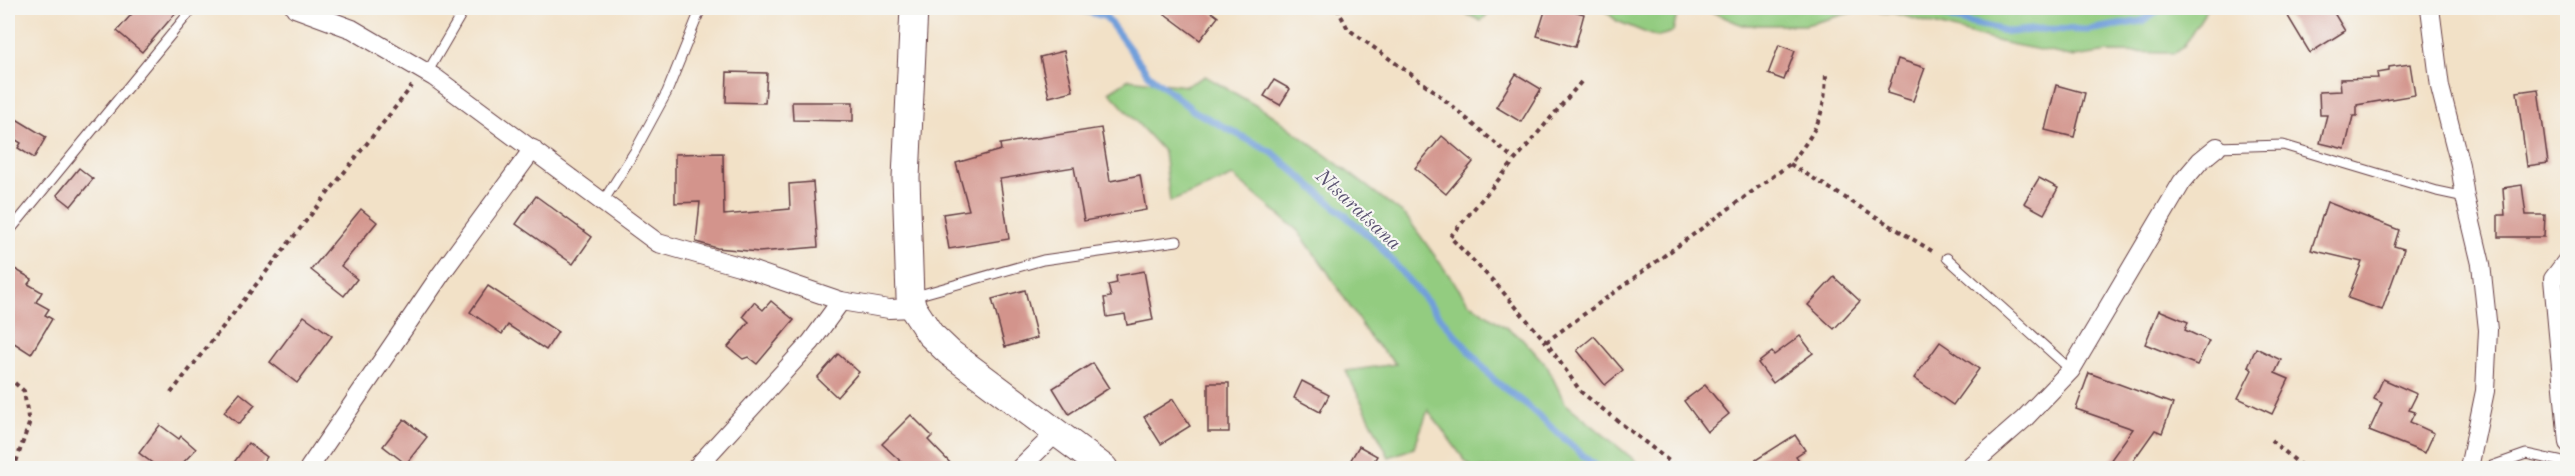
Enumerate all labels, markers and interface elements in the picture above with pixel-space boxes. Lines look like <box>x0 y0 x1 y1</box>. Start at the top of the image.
water label: Ntsaratsana <box>1310 166 1404 255</box>

